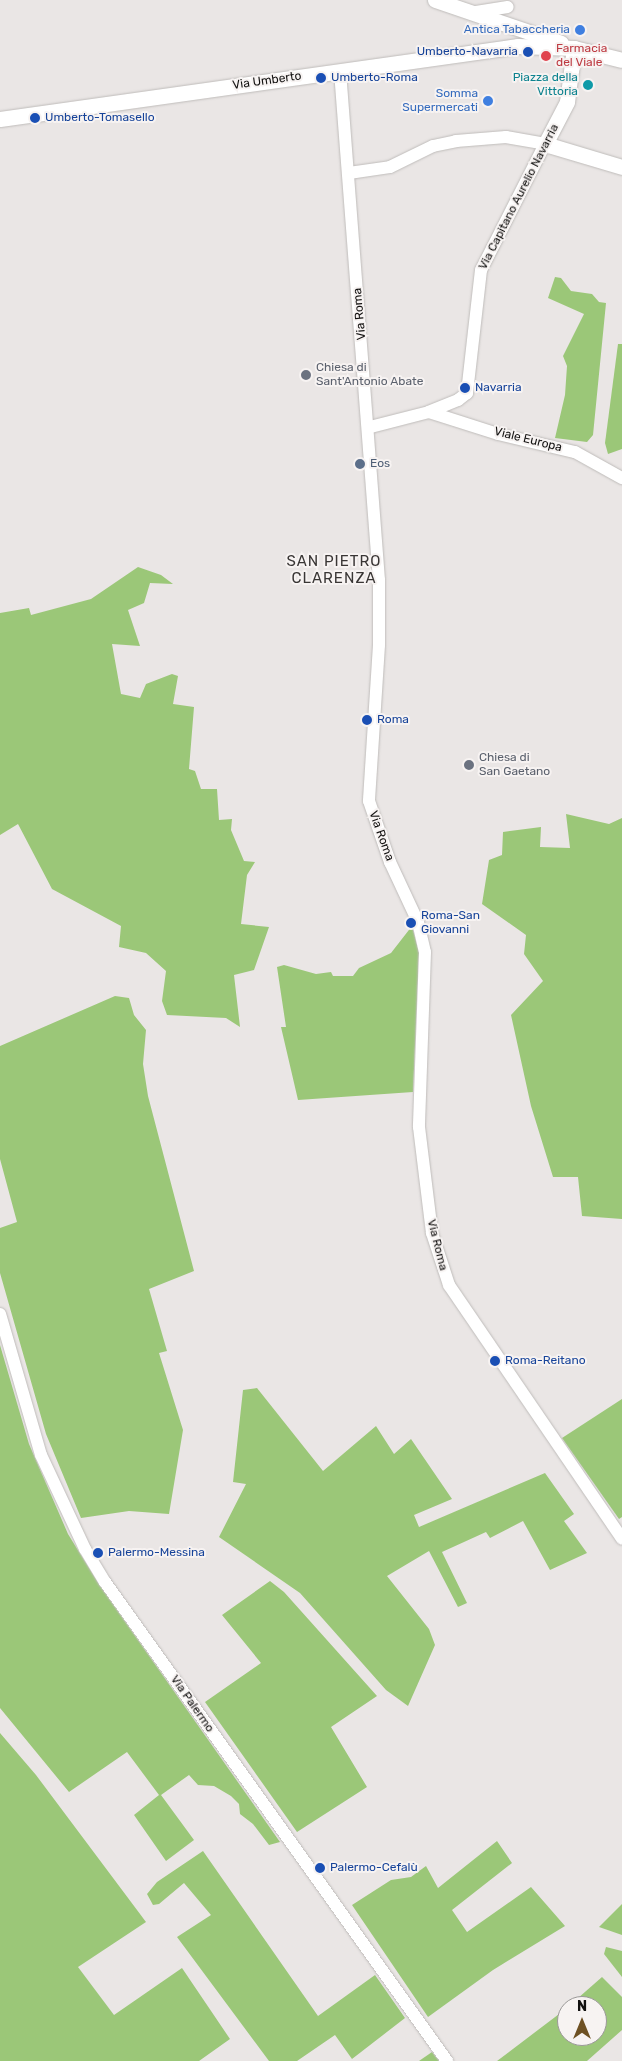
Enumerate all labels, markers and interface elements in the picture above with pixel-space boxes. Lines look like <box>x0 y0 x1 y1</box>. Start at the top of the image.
place label: Antica Tabaccheria <box>463 23 570 37</box>
marker: Antica Tabaccheria <box>574 24 586 36</box>
place label: Farmacia del Viale <box>556 42 607 70</box>
place label: Umberto-Navarria <box>417 45 518 59</box>
marker: Umberto-Navarria <box>522 46 534 58</box>
marker: Farmacia del Viale <box>540 50 552 62</box>
street label: Via Umberto <box>232 69 302 93</box>
place label: Umberto-Roma <box>331 71 418 85</box>
place label: Piazza della Vittoria <box>513 71 578 99</box>
marker: Umberto-Roma <box>315 72 327 84</box>
marker: Piazza della Vittoria <box>582 79 594 91</box>
place label: Somma Supermercati <box>402 87 478 115</box>
marker: Somma Supermercati <box>482 95 494 107</box>
place label: Umberto-Tomasello <box>45 111 155 125</box>
marker: Umberto-Tomasello <box>29 112 41 124</box>
street label: Via Capitano Aurelio Navarria <box>476 122 562 272</box>
street label: Via Roma <box>351 287 369 341</box>
place label: Chiesa di Sant'Antonio Abate <box>316 361 424 389</box>
marker: Chiesa di Sant'Antonio Abate <box>300 369 312 381</box>
place label: Navarria <box>475 381 522 395</box>
marker: Navarria <box>459 382 471 394</box>
street label: Viale Europa <box>493 425 563 455</box>
place label: Eos <box>370 457 390 471</box>
marker: Eos <box>354 458 366 470</box>
district label: SAN PIETRO CLARENZA <box>285 552 383 587</box>
place label: Roma <box>377 713 409 727</box>
marker: Roma <box>361 714 373 726</box>
place label: Chiesa di San Gaetano <box>479 751 550 779</box>
marker: Chiesa di San Gaetano <box>463 759 475 771</box>
street label: Via Roma <box>365 809 397 863</box>
place label: Roma-San Giovanni <box>421 909 480 937</box>
marker: Roma-San Giovanni <box>405 917 417 929</box>
street label: Via Roma <box>424 1218 450 1272</box>
place label: Roma-Reitano <box>505 1354 586 1368</box>
marker: Roma-Reitano <box>489 1355 501 1367</box>
place label: Palermo-Messina <box>108 1546 205 1560</box>
marker: Palermo-Messina <box>92 1547 104 1559</box>
street label: Via Palermo <box>167 1673 217 1735</box>
place label: Palermo-Cefalù <box>330 1861 418 1875</box>
marker: Palermo-Cefalù <box>314 1862 326 1874</box>
north arrow <box>557 1996 607 2046</box>
text: N <box>577 1998 587 2015</box>

